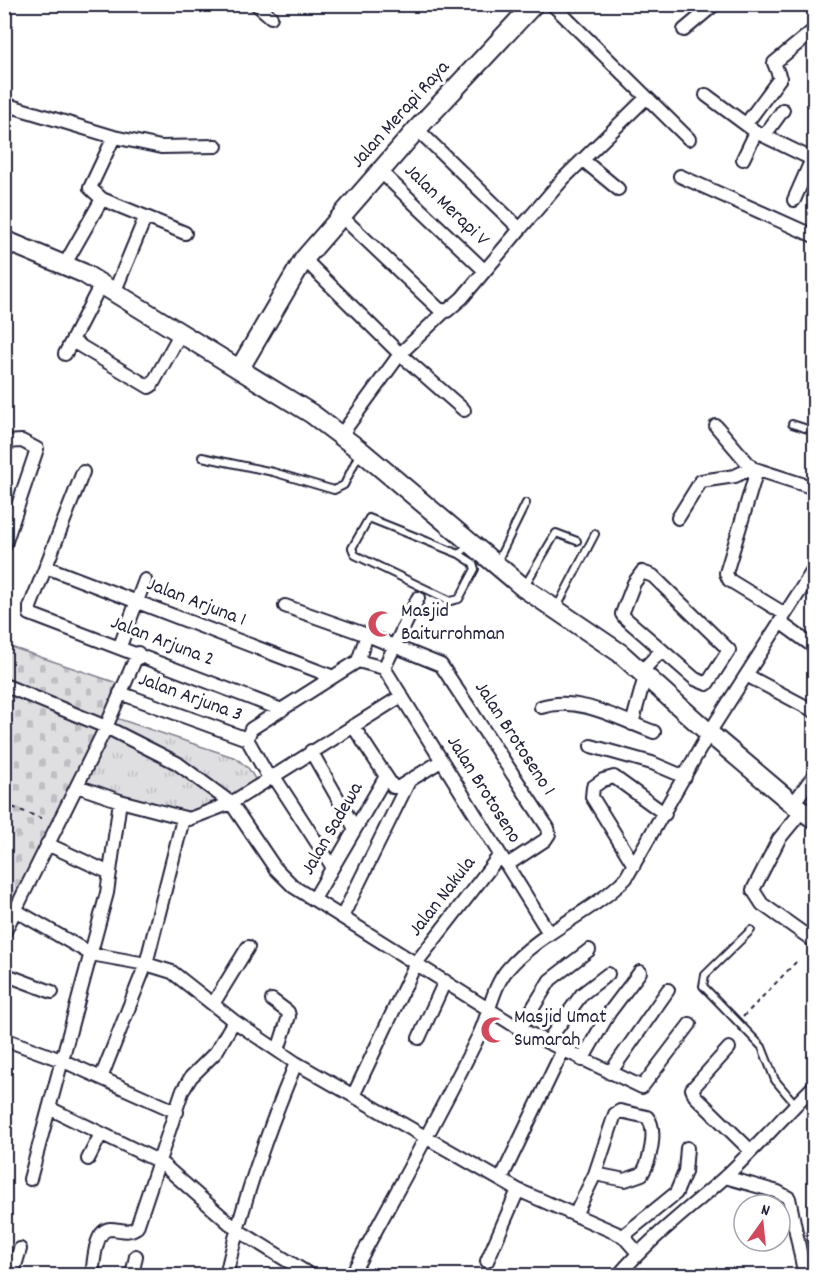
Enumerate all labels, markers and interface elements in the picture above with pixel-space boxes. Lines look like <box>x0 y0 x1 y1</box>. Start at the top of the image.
street label: Jalan Merapi Raya <box>345 55 457 175</box>
street label: Jalan Merapi V <box>397 158 495 254</box>
street label: Jalan Arjuna 1 <box>142 571 250 635</box>
place label: Masjid Baiturrohman <box>401 598 505 649</box>
street label: Jalan Arjuna 2 <box>106 609 218 675</box>
mosque icon: Masjid Baiturrohman <box>366 609 396 639</box>
street label: Jalan Arjuna 3 <box>134 666 246 730</box>
street label: Jalan Brotoseno 1 <box>468 678 560 800</box>
street label: Jalan Brotoseno <box>440 732 526 848</box>
street label: Jalan Sadewa <box>295 777 371 881</box>
street label: Jalan Nakula <box>403 851 484 943</box>
place label: Masjid Umat Sumarah <box>514 1004 607 1055</box>
mosque icon: Masjid Umat Sumarah <box>479 1015 509 1045</box>
north arrow <box>732 1193 792 1253</box>
text: N <box>758 1199 772 1223</box>

